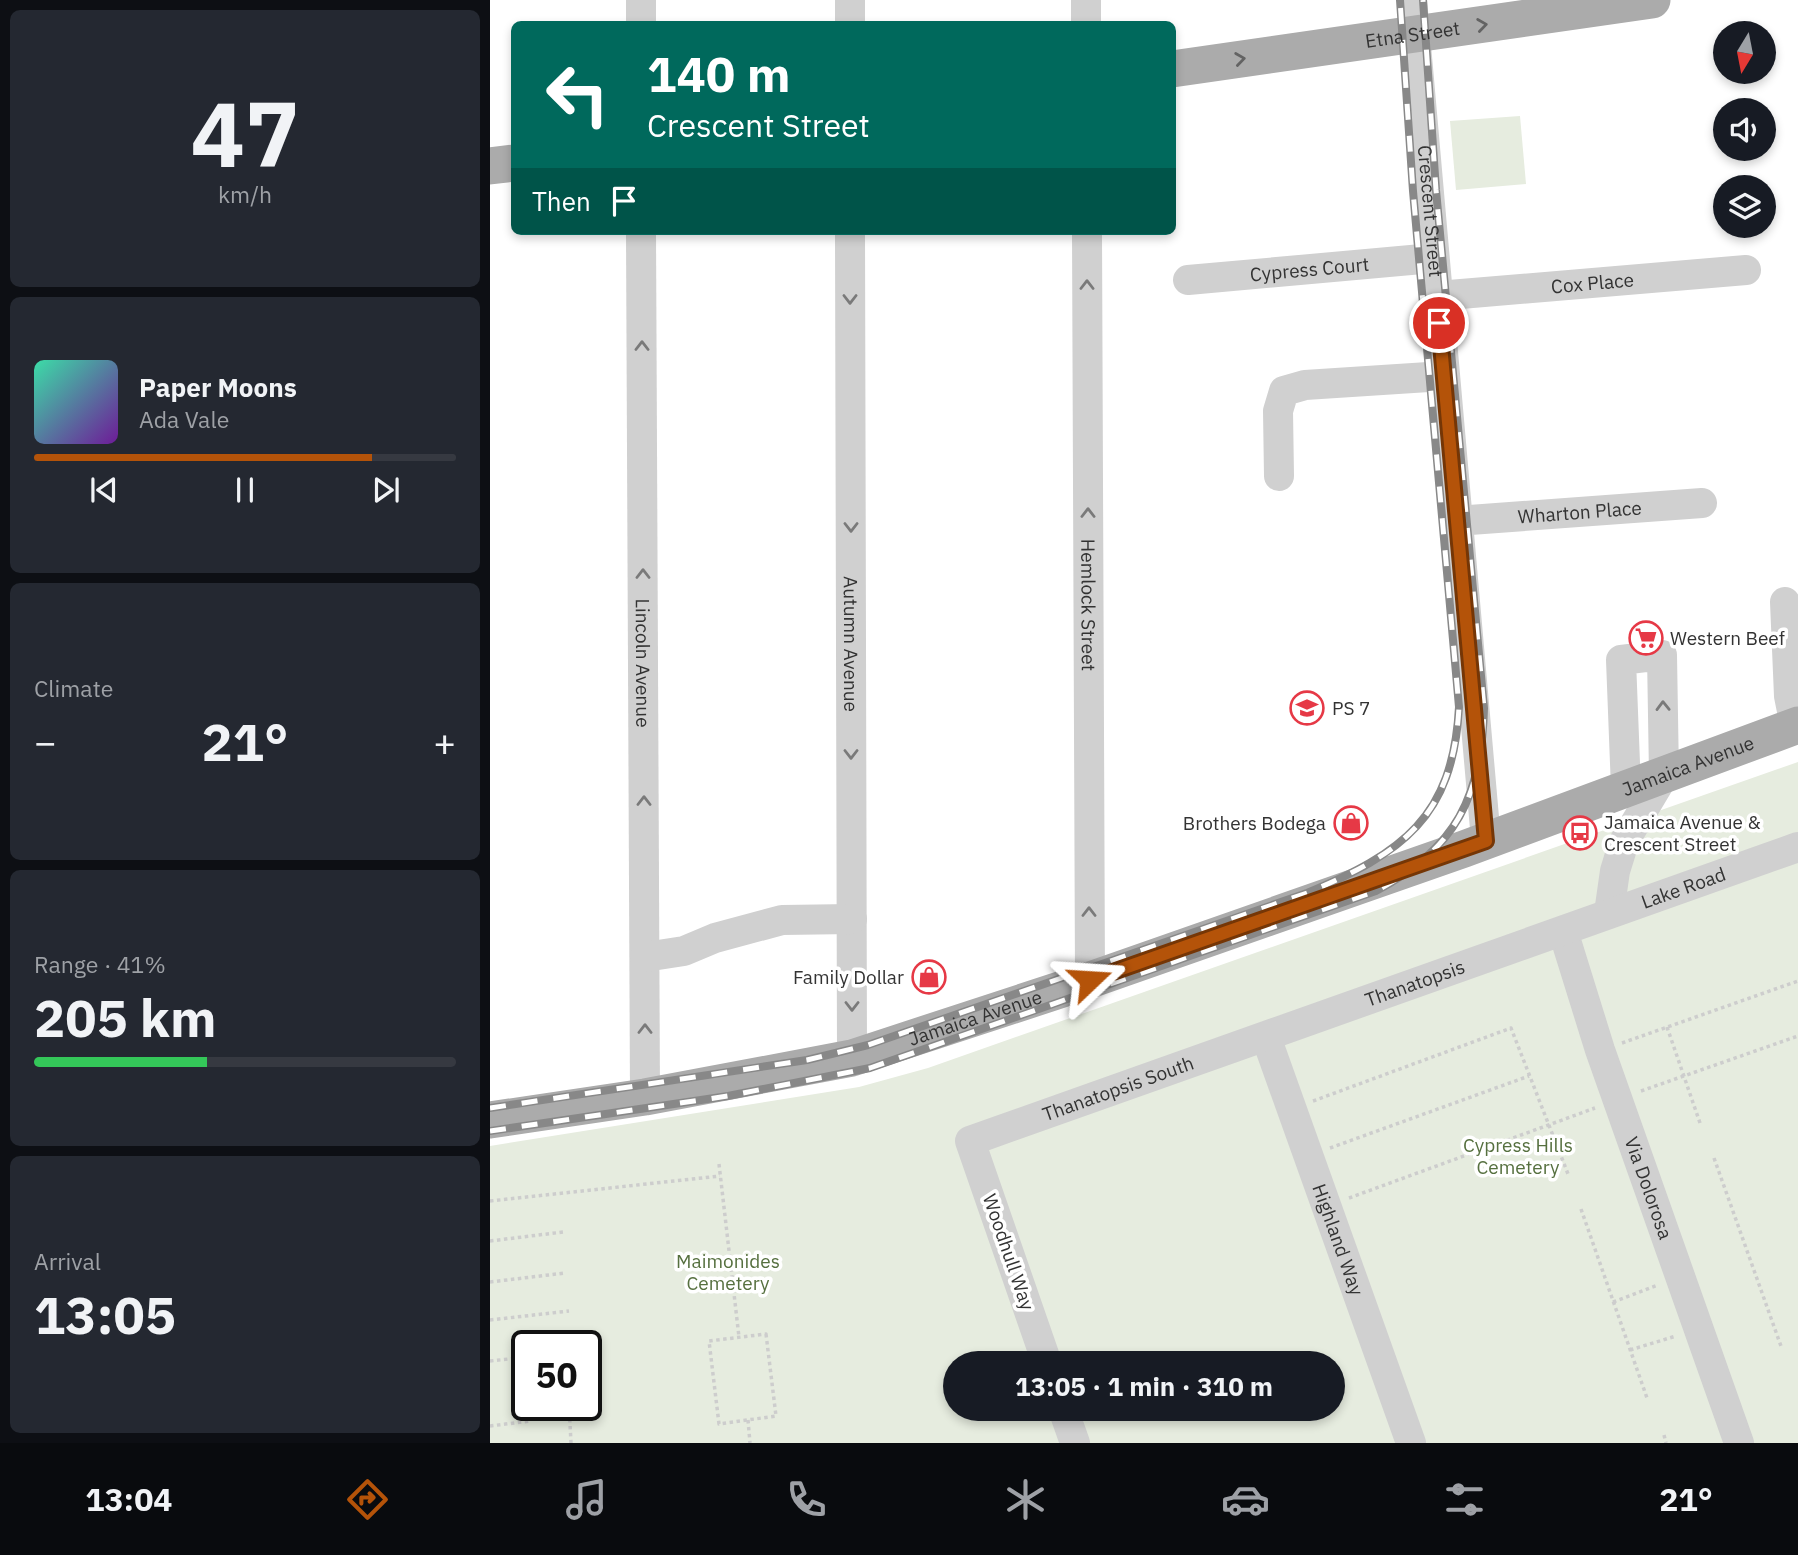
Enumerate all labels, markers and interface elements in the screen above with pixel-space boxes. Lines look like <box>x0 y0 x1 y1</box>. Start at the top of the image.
street label: Etna Street <box>1364 16 1461 53</box>
one-way arrow <box>1476 17 1488 32</box>
north arrow <box>1713 21 1776 84</box>
map controls <box>1713 21 1776 238</box>
text: 140 m <box>647 42 791 105</box>
icon: left <box>532 49 623 140</box>
one-way arrow <box>1234 52 1246 67</box>
text: 47 <box>190 74 300 192</box>
button: sound <box>1713 98 1776 161</box>
text: Crescent Street <box>647 104 870 146</box>
street label: Crescent Street <box>1413 144 1448 278</box>
button: layers <box>1713 175 1776 238</box>
text: km/h <box>218 179 272 209</box>
icon: arrive <box>605 182 643 220</box>
text: Then <box>532 184 591 218</box>
street label: Cypress Court <box>1249 252 1370 286</box>
street label: Cox Place <box>1550 267 1635 298</box>
one-way arrow <box>1079 279 1095 290</box>
pin <box>1409 293 1469 353</box>
one-way arrow <box>842 294 858 305</box>
icon: arrive <box>1420 304 1458 342</box>
one-way arrow <box>634 340 650 351</box>
text: Paper Moons <box>139 370 297 404</box>
text: Ada Vale <box>139 404 229 434</box>
icon: previous <box>85 471 123 509</box>
icon: pause <box>226 471 264 509</box>
icon: next <box>367 471 405 509</box>
street label: Wharton Place <box>1517 495 1642 528</box>
one-way arrow <box>1080 507 1096 517</box>
one-way arrow <box>843 522 859 532</box>
street label: Hemlock Street <box>1076 539 1101 671</box>
one-way arrow <box>635 568 651 578</box>
street label: Autumn Avenue <box>839 576 863 712</box>
street label: Lincoln Avenue <box>631 598 655 728</box>
supermarket icon: Western Beef <box>1627 619 1665 657</box>
place label: Western Beef <box>1670 626 1785 650</box>
text: Climate <box>34 673 113 703</box>
school or university icon: PS 7 <box>1288 689 1326 727</box>
place label: PS 7 <box>1332 696 1370 720</box>
one-way arrow <box>1655 701 1671 711</box>
text: 21° <box>202 708 288 775</box>
text: − <box>34 717 57 766</box>
text: + <box>433 717 456 766</box>
street label: Jamaica Avenue <box>1619 730 1757 801</box>
one-way arrow <box>843 749 859 760</box>
one-way arrow <box>636 795 652 806</box>
shop icon: Brothers Bodega <box>1332 804 1370 842</box>
place label: Jamaica Avenue & Crescent Street <box>1604 810 1761 856</box>
place label: Brothers Bodega <box>1183 811 1326 835</box>
bus stop icon: Jamaica Avenue & Crescent Street <box>1561 814 1599 852</box>
street label: Lake Road <box>1638 862 1729 914</box>
one-way arrow <box>1081 906 1097 916</box>
position arrow <box>1053 943 1127 1017</box>
text: Range · 41% <box>34 949 166 979</box>
street label: Thanatopsis <box>1362 954 1468 1012</box>
shop icon: Family Dollar <box>910 958 948 996</box>
place label: Family Dollar <box>793 965 904 989</box>
text: 205 km <box>34 984 216 1051</box>
street label: Jamaica Avenue <box>905 985 1045 1051</box>
one-way arrow <box>845 1001 860 1012</box>
one-way arrow <box>637 1023 653 1033</box>
street label: Thanatopsis South <box>1039 1051 1197 1126</box>
park label: Cypress Hills Cemetery <box>1463 1133 1573 1179</box>
street label: Via Dolorosa <box>1620 1133 1678 1243</box>
street label: Highland Way <box>1307 1180 1369 1299</box>
street label: Woodhull Way <box>978 1191 1040 1314</box>
text: Arrival <box>34 1246 101 1276</box>
park label: Maimonides Cemetery <box>676 1249 780 1295</box>
text: 13:05 <box>34 1281 176 1348</box>
speed limit sign: 50 <box>511 1330 602 1421</box>
text: 13:05 · 1 min · 310 m <box>1015 1369 1273 1403</box>
icon: directions <box>343 1475 392 1524</box>
icon: music <box>562 1475 611 1524</box>
icon: phone <box>782 1475 831 1524</box>
icon: climate <box>1001 1475 1050 1524</box>
icon: car <box>1221 1475 1270 1524</box>
icon: filters <box>1440 1475 1489 1524</box>
text: 13:04 <box>85 1478 173 1520</box>
text: 21° <box>1659 1478 1713 1520</box>

